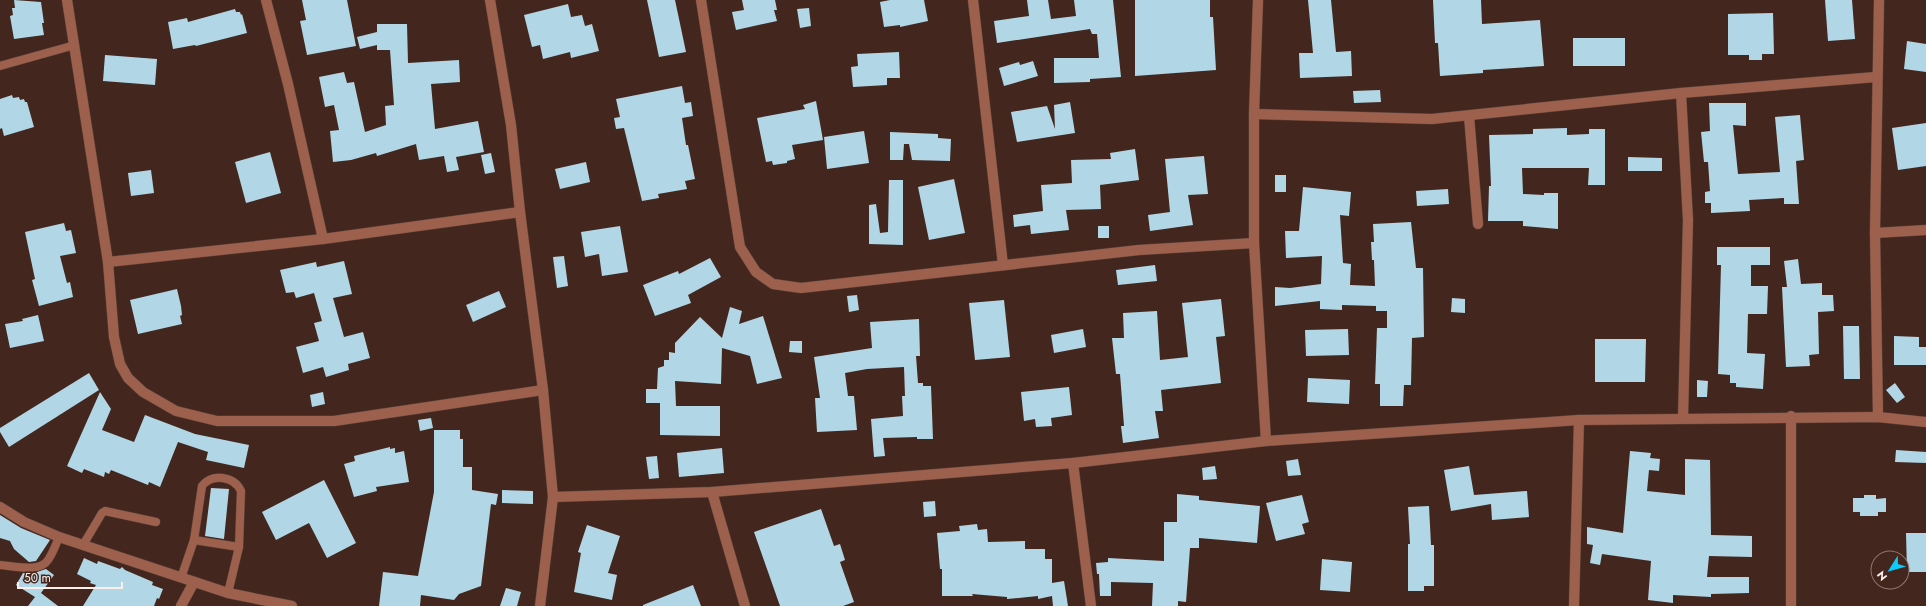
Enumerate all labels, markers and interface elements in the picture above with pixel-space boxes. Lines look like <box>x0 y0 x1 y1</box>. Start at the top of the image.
north arrow <box>1870 550 1910 590</box>
scale bar <box>18 564 122 590</box>
text: N <box>1873 568 1891 584</box>
text: 50 m <box>24 569 51 587</box>

